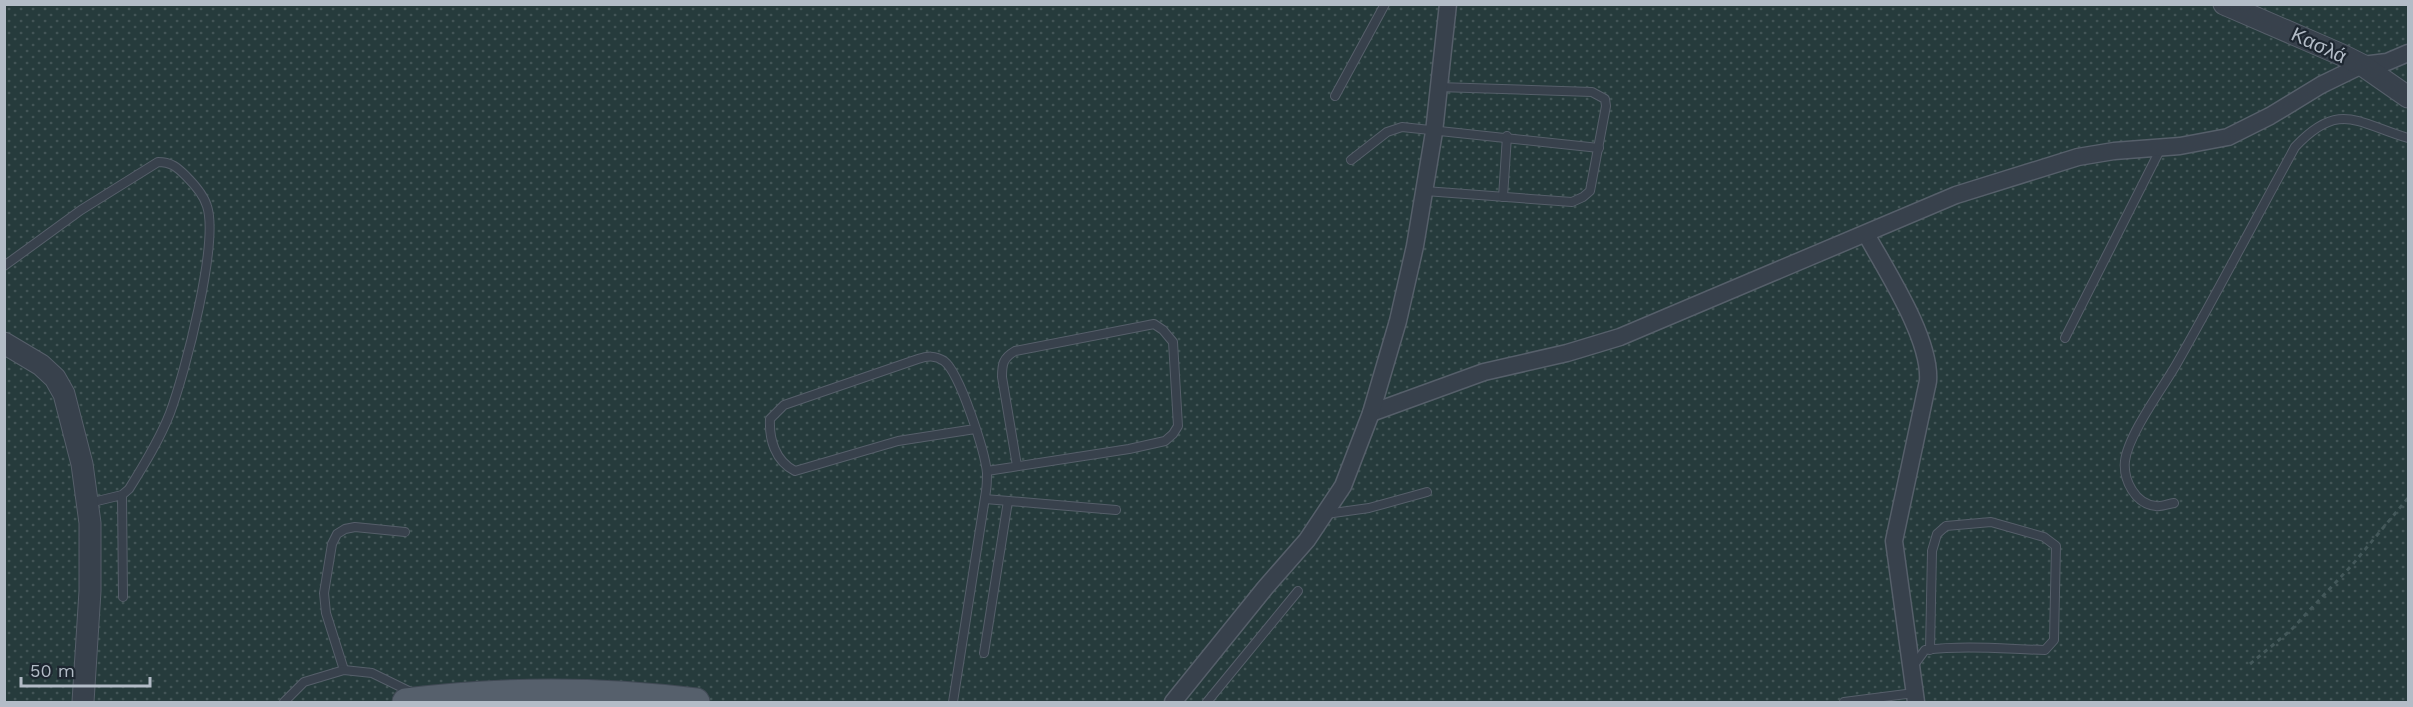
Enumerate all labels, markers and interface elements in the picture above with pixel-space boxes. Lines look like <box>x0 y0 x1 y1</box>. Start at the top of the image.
street label: Κασλά <box>2288 22 2350 68</box>
scale bar <box>21 650 150 688</box>
text: 50 m <box>30 660 75 681</box>

